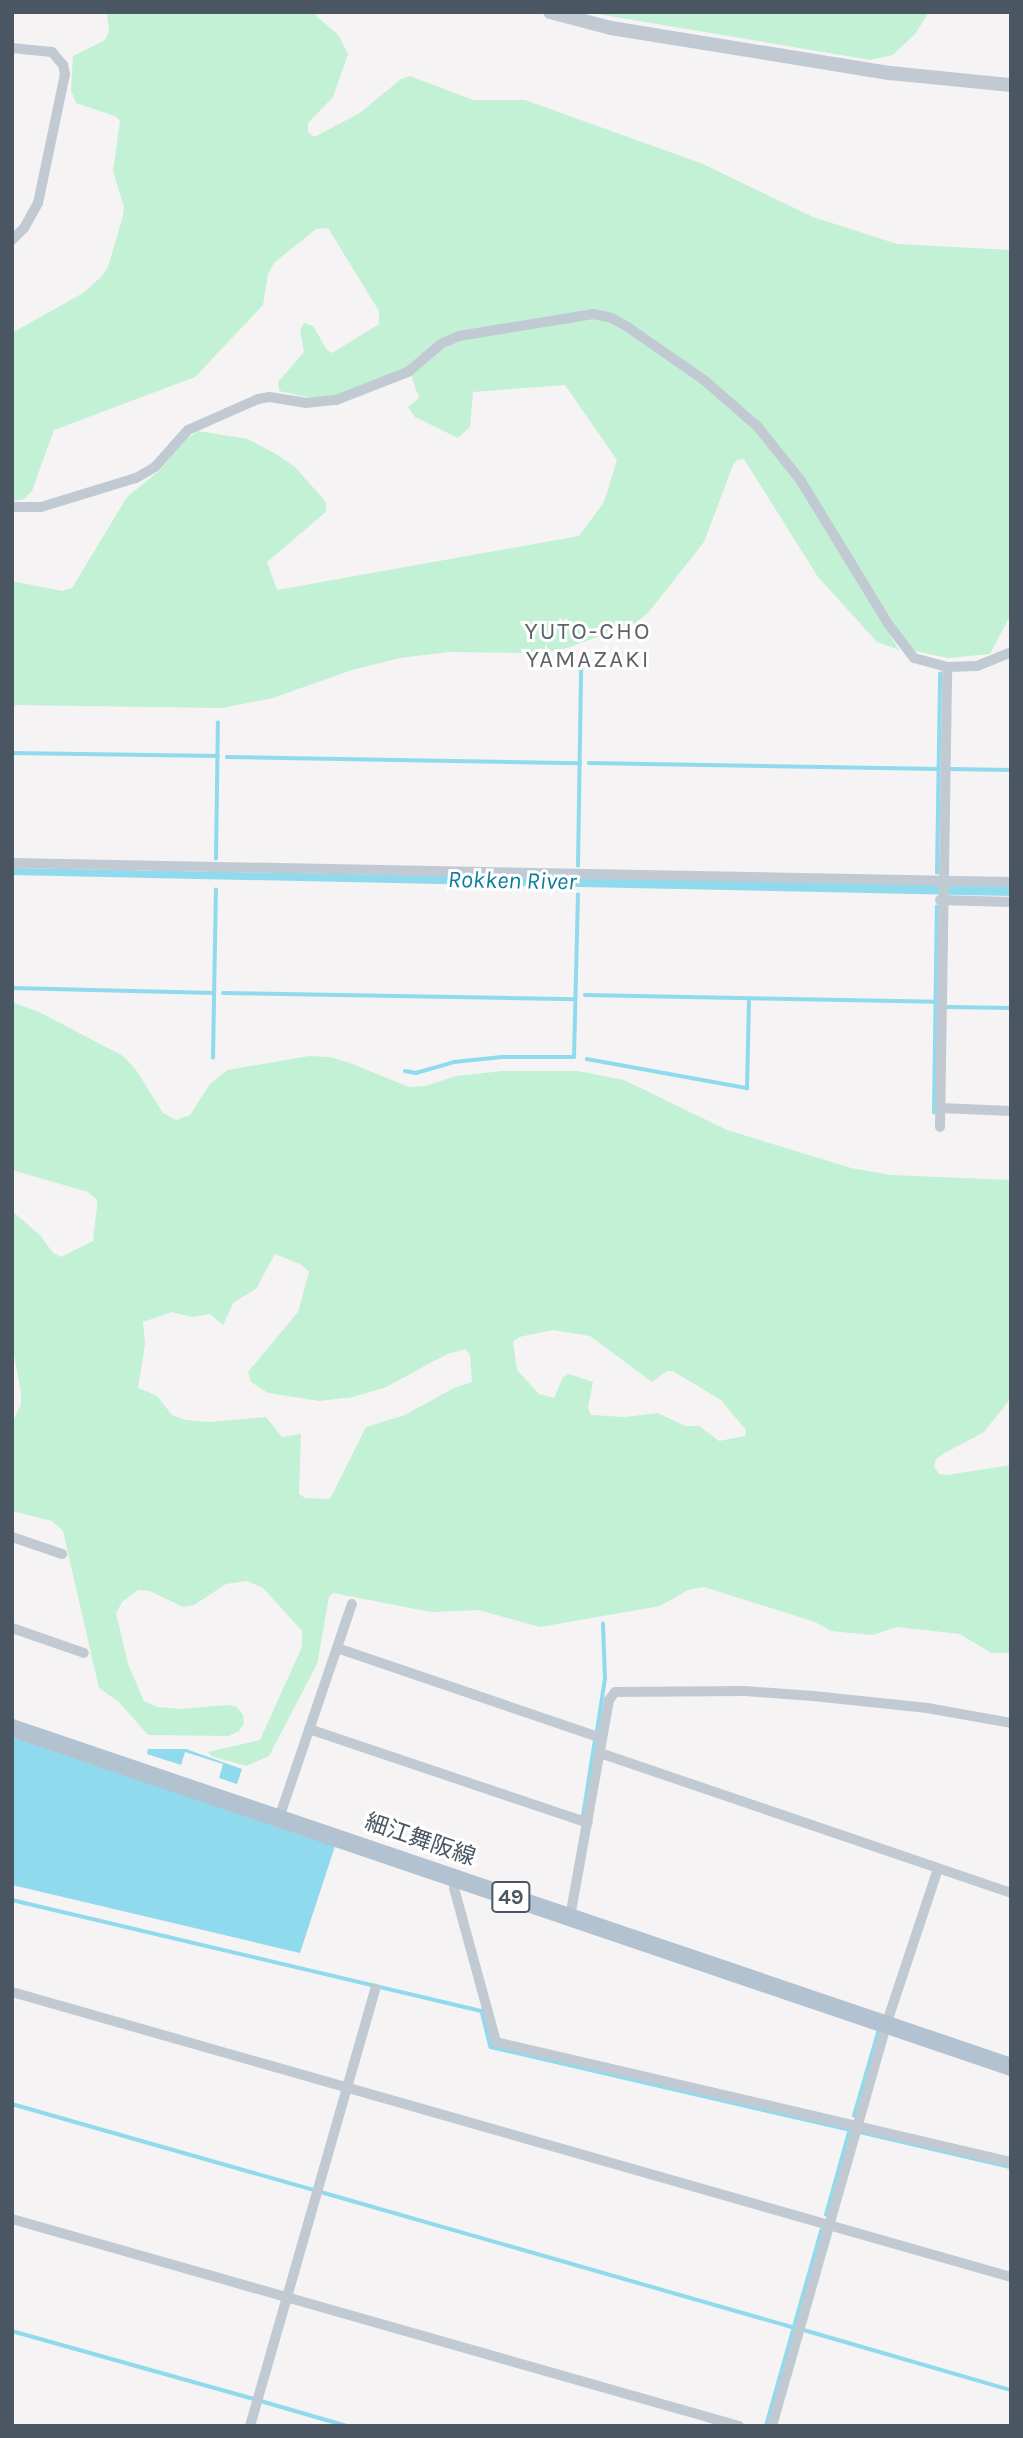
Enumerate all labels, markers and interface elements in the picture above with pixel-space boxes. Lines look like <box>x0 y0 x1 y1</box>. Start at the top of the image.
district label: YUTO-CHO YAMAZAKI <box>526 618 650 674</box>
water label: Rokken River <box>447 865 577 897</box>
street label: 細江舞阪線 <box>361 1808 479 1872</box>
road number: 49 <box>490 1880 532 1914</box>

